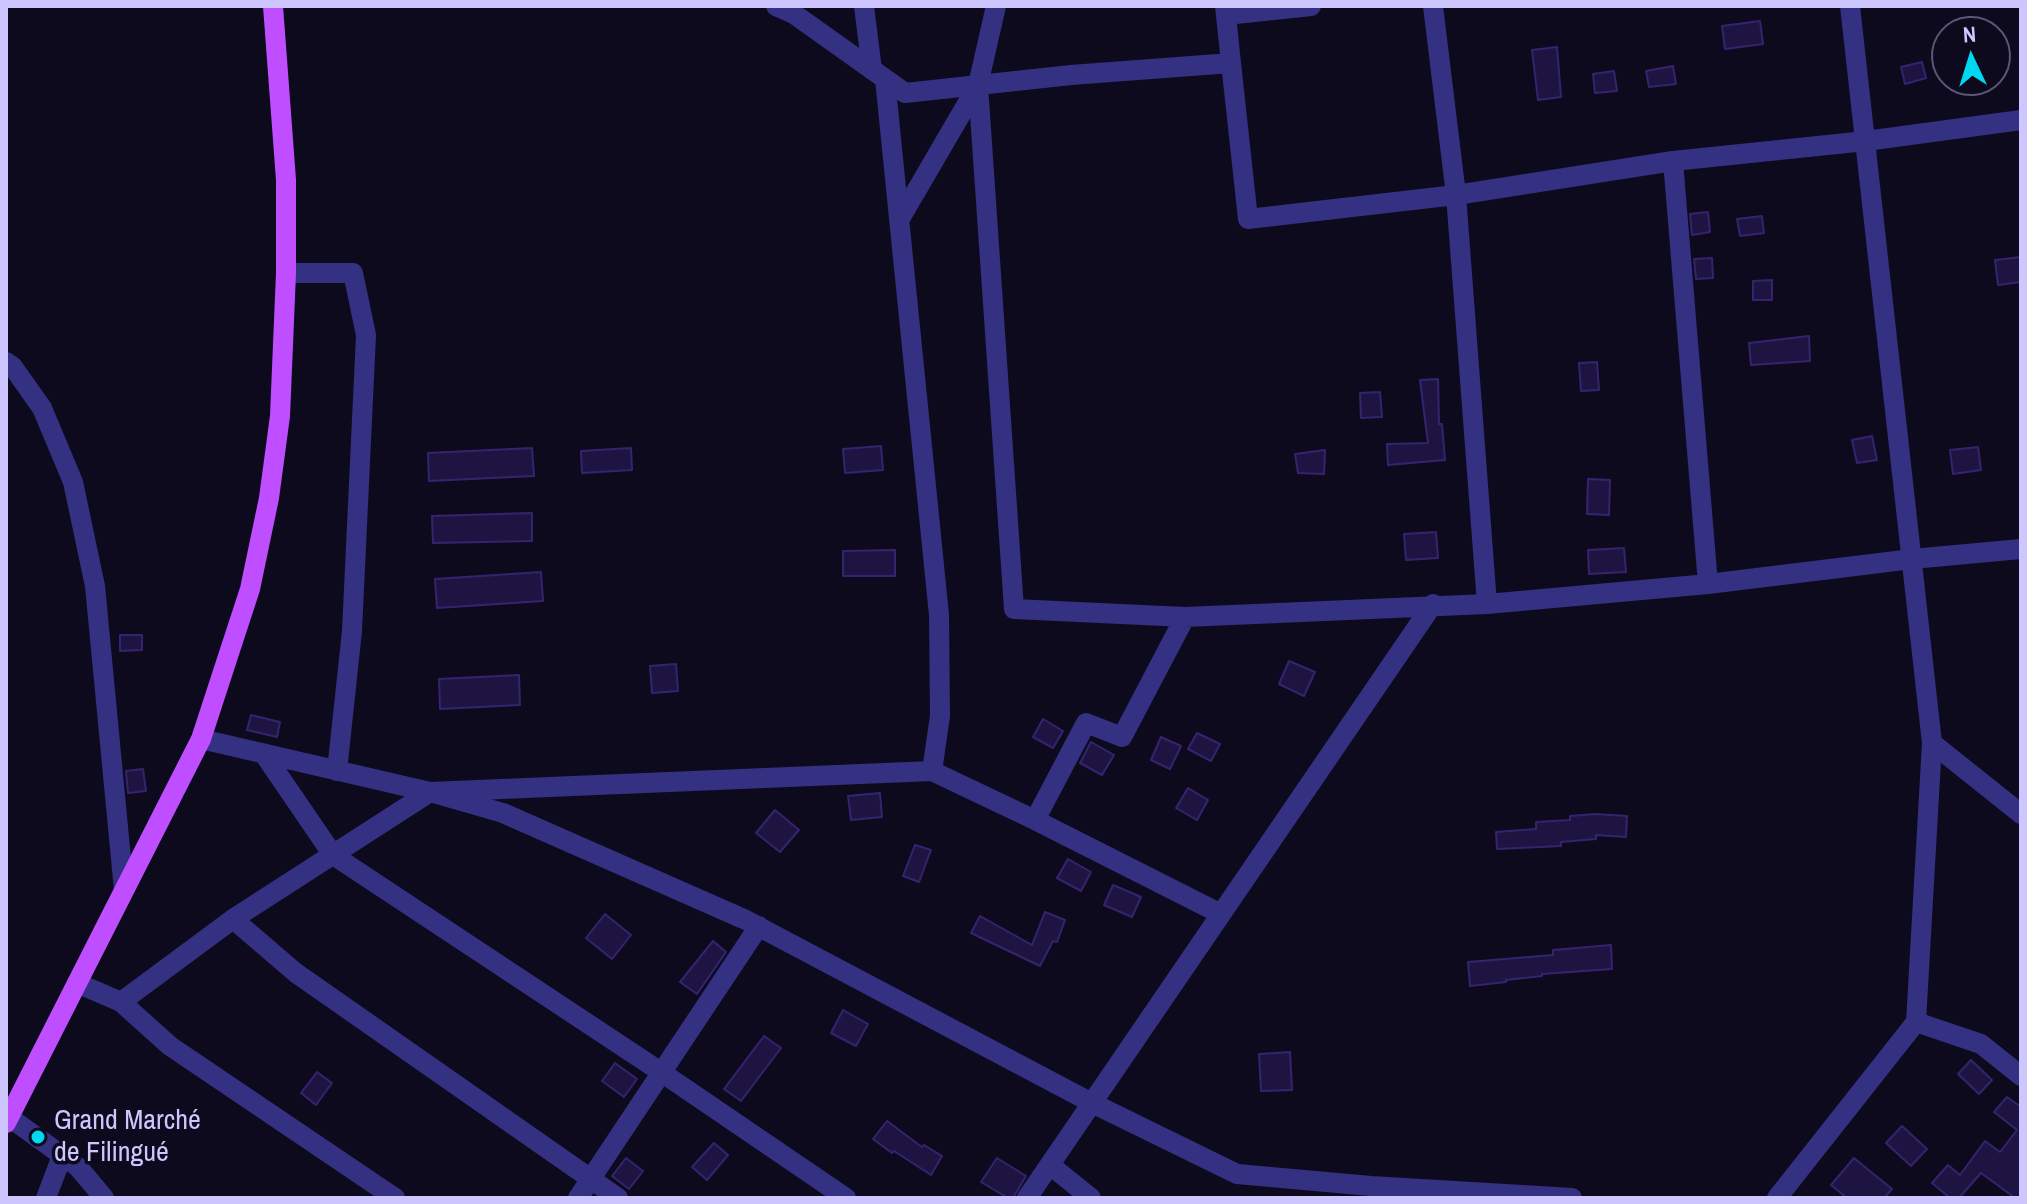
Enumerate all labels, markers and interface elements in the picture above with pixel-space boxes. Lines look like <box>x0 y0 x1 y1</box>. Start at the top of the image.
north arrow <box>1931 16 2011 96</box>
text: N <box>1962 19 1977 49</box>
place label: Grand Marché de Filingué <box>54 1104 201 1170</box>
marker: Grand Marché de Filingué <box>29 1128 47 1146</box>

